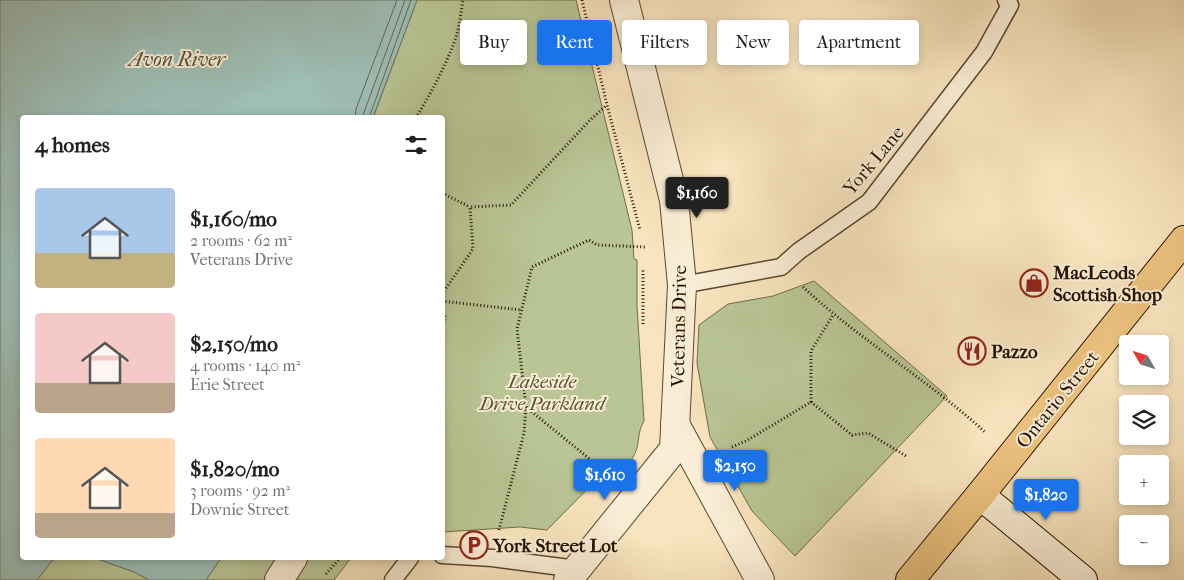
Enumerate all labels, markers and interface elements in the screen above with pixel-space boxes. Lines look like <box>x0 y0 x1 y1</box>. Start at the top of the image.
chip: Buy <box>460 20 527 65</box>
chip: Rent <box>537 20 612 65</box>
chip: Filters <box>622 20 707 65</box>
chip: New <box>717 20 789 65</box>
chip: Apartment <box>799 20 919 65</box>
water label: Avon River <box>126 48 227 71</box>
street label: York Lane <box>838 122 909 200</box>
icon: filters <box>402 131 430 159</box>
text: 4 homes <box>35 133 110 157</box>
pin: $1,160 <box>656 176 738 219</box>
text: $1,160 <box>677 183 717 202</box>
text: $1,160/mo <box>190 207 277 231</box>
icon: home <box>75 208 135 268</box>
text: 2 rooms · 62 m² <box>190 231 292 250</box>
text: Veterans Drive <box>190 250 293 269</box>
place label: MacLeods Scottish Shop <box>1052 262 1162 306</box>
street label: Veterans Drive <box>667 265 691 388</box>
shop icon: MacLeods Scottish Shop <box>1019 268 1049 298</box>
text: $2,150/mo <box>190 332 278 356</box>
icon: home <box>75 333 135 393</box>
north arrow <box>1119 335 1169 385</box>
map controls <box>1119 335 1169 565</box>
restaurant icon: Pazzo <box>957 336 987 366</box>
place label: Pazzo <box>991 341 1038 363</box>
street label: Ontario Street <box>1012 346 1104 453</box>
text: 4 rooms · 140 m² <box>190 356 300 375</box>
park label: Lakeside Drive Parkland <box>477 371 607 415</box>
text: Erie Street <box>190 375 265 394</box>
button: layers <box>1119 395 1169 445</box>
pin: $2,150 <box>694 450 776 492</box>
button: + <box>1119 455 1169 505</box>
text: $2,150 <box>714 456 756 475</box>
text: $1,820/mo <box>190 457 279 481</box>
icon: home <box>75 458 135 518</box>
pin: $1,610 <box>564 458 646 501</box>
text: $1,610 <box>585 465 625 484</box>
pin: $1,820 <box>1005 478 1087 521</box>
text: 3 rooms · 92 m² <box>190 481 290 500</box>
text: $1,820 <box>1025 485 1067 504</box>
text: Downie Street <box>190 500 289 519</box>
button: − <box>1119 515 1169 565</box>
parking icon: York Street Lot <box>459 530 489 560</box>
place label: York Street Lot <box>492 535 618 557</box>

